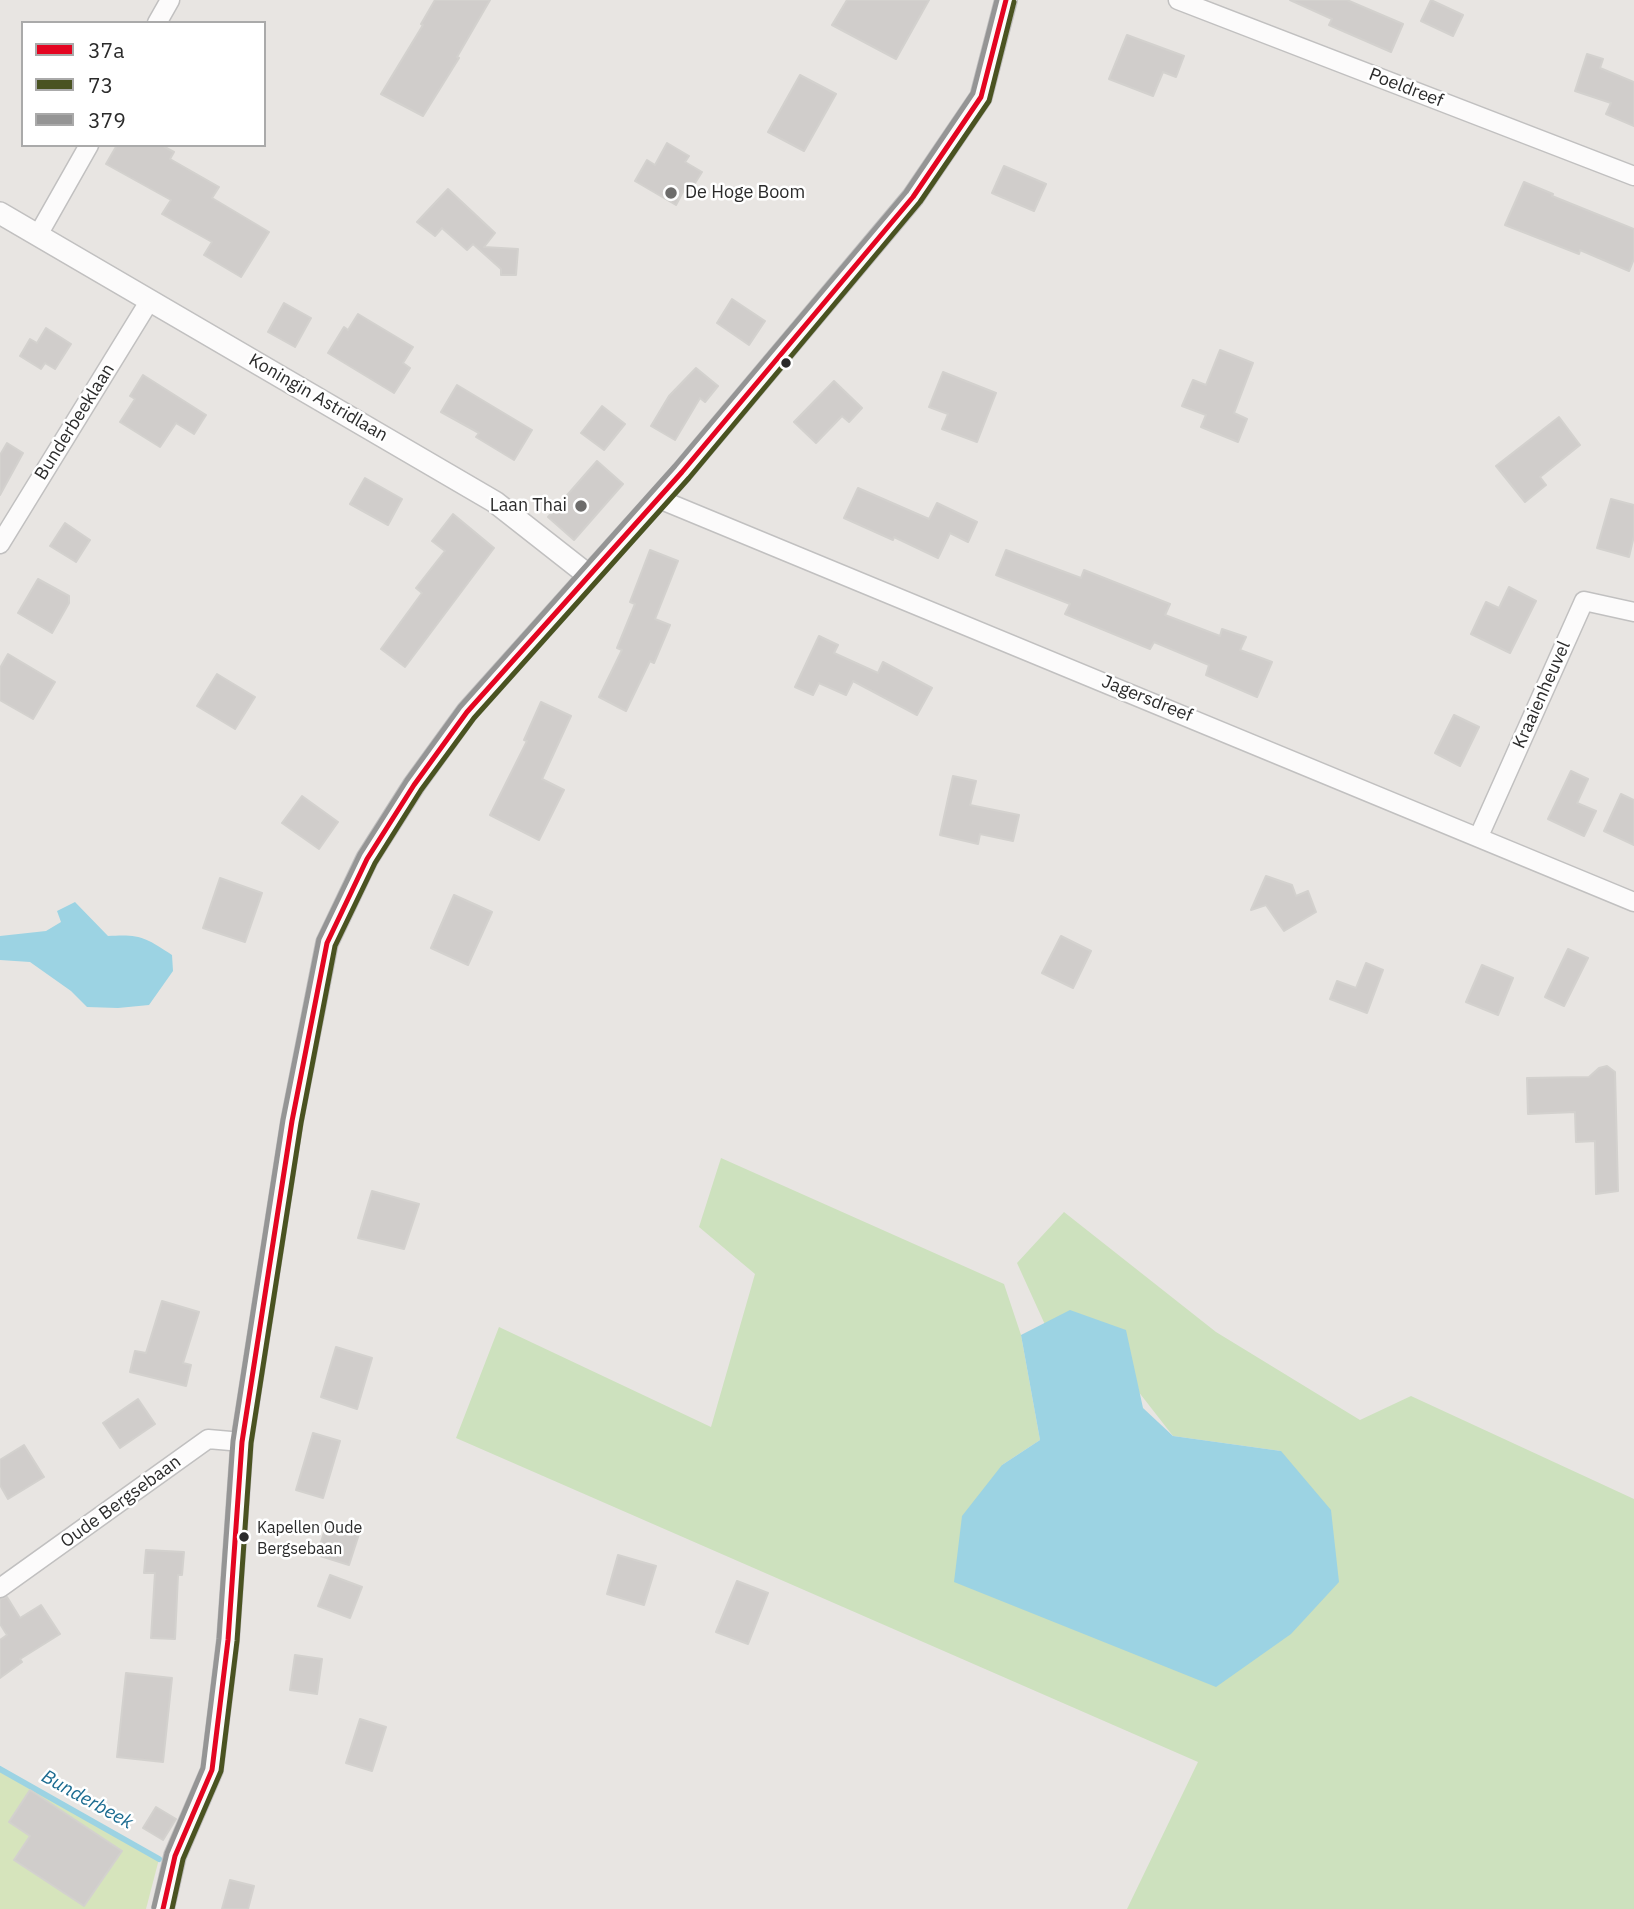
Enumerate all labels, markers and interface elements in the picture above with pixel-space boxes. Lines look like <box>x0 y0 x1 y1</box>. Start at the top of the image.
legend <box>21 21 266 147</box>
text: 37a <box>88 36 124 64</box>
street label: Poeldreef <box>1366 64 1446 112</box>
text: 73 <box>88 71 113 99</box>
text: 379 <box>88 106 126 134</box>
place label: De Hoge Boom <box>685 182 805 204</box>
marker: De Hoge Boom <box>663 185 679 201</box>
street label: Koningin Astridlaan <box>245 349 391 447</box>
unlabelled marker <box>779 356 793 370</box>
street label: Bunderbeeklaan <box>31 360 119 484</box>
place label: Laan Thai <box>490 495 567 517</box>
marker: Laan Thai <box>573 498 589 514</box>
street label: Kraaienheuvel <box>1509 638 1575 752</box>
street label: Jagersdreef <box>1098 671 1196 727</box>
street label: Oude Bergsebaan <box>57 1451 185 1553</box>
place label: Kapellen Oude Bergsebaan <box>257 1518 362 1556</box>
marker: Kapellen Oude Bergsebaan <box>237 1530 251 1544</box>
water label: Bunderbeek <box>37 1766 137 1834</box>

